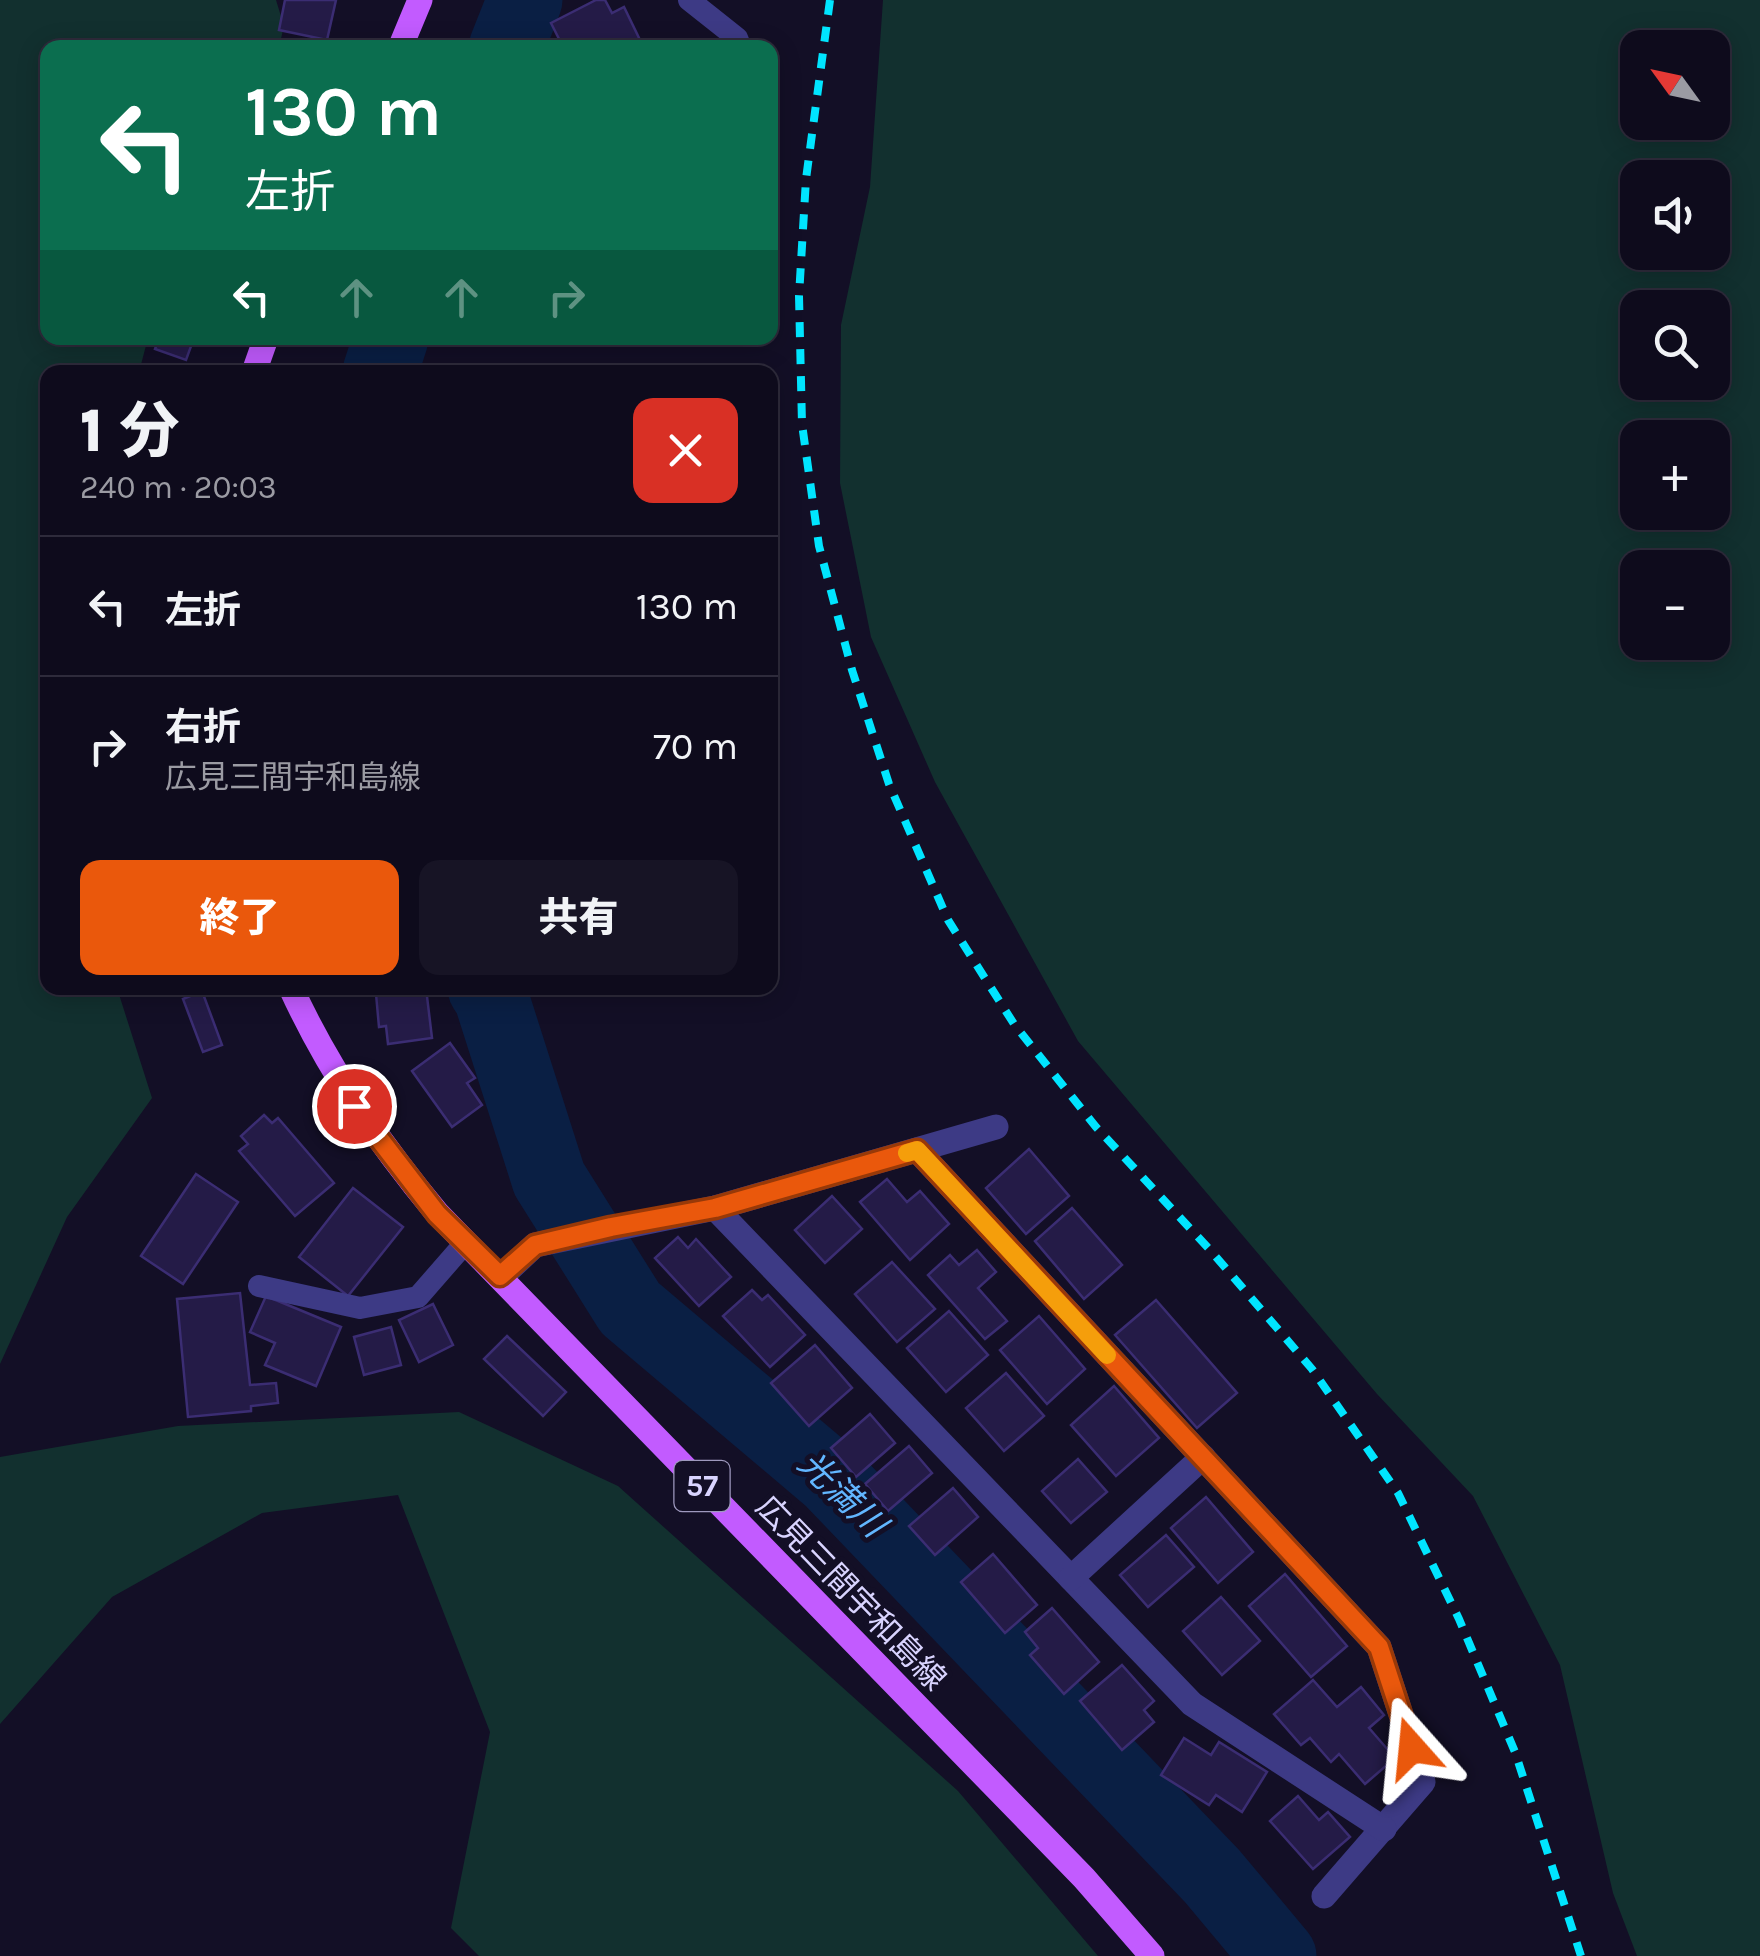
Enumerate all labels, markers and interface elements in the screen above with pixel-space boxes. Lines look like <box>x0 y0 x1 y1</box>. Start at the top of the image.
north arrow <box>1620 30 1730 140</box>
map controls <box>1620 30 1730 660</box>
text: 130 m <box>245 71 442 153</box>
icon: left <box>80 80 210 210</box>
button: sound <box>1620 160 1730 270</box>
text: 左折 <box>245 166 335 218</box>
icon: left <box>224 270 279 325</box>
icon: ahead <box>329 270 384 325</box>
icon: ahead <box>434 270 489 325</box>
icon: right <box>539 270 594 325</box>
button: search <box>1620 290 1730 400</box>
text: 1 分 <box>80 396 179 466</box>
button: close <box>633 398 738 503</box>
button: + <box>1620 420 1730 530</box>
text: 240 m · 20:03 <box>80 469 277 506</box>
button: − <box>1620 550 1730 660</box>
icon: left <box>80 579 135 634</box>
text: 130 m <box>636 584 738 629</box>
text: 左折 <box>165 588 241 633</box>
text: 右折 <box>165 705 241 750</box>
icon: right <box>80 719 135 774</box>
text: 70 m <box>653 724 738 769</box>
text: 広見三間宇和島線 <box>165 759 421 796</box>
button: 終了 <box>80 860 399 975</box>
button: 共有 <box>419 860 738 975</box>
pin <box>312 1064 397 1149</box>
icon: arrive <box>327 1079 382 1134</box>
water label: 光満川 <box>790 1443 897 1548</box>
road number: 57 <box>674 1461 730 1511</box>
street label: 広見三間宇和島線 <box>749 1488 953 1698</box>
position arrow <box>1360 1696 1464 1800</box>

